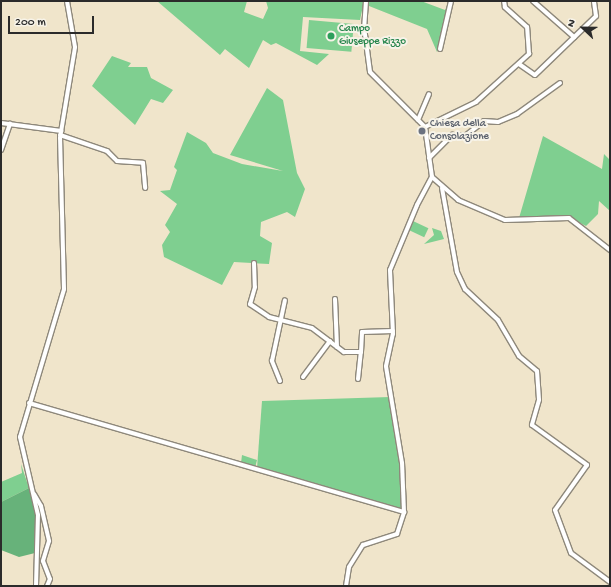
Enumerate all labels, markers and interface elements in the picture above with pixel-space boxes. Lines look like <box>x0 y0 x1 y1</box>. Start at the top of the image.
scale bar <box>10 8 96 34</box>
north arrow <box>563 8 603 48</box>
text: 200 m <box>15 16 46 30</box>
text: N <box>565 18 579 29</box>
place label: Campo Giuseppe Rizzo <box>339 23 406 49</box>
marker: Campo Giuseppe Rizzo <box>326 31 336 41</box>
place label: Chiesa della Consolazione <box>430 118 489 144</box>
marker: Chiesa della Consolazione <box>417 126 427 136</box>

